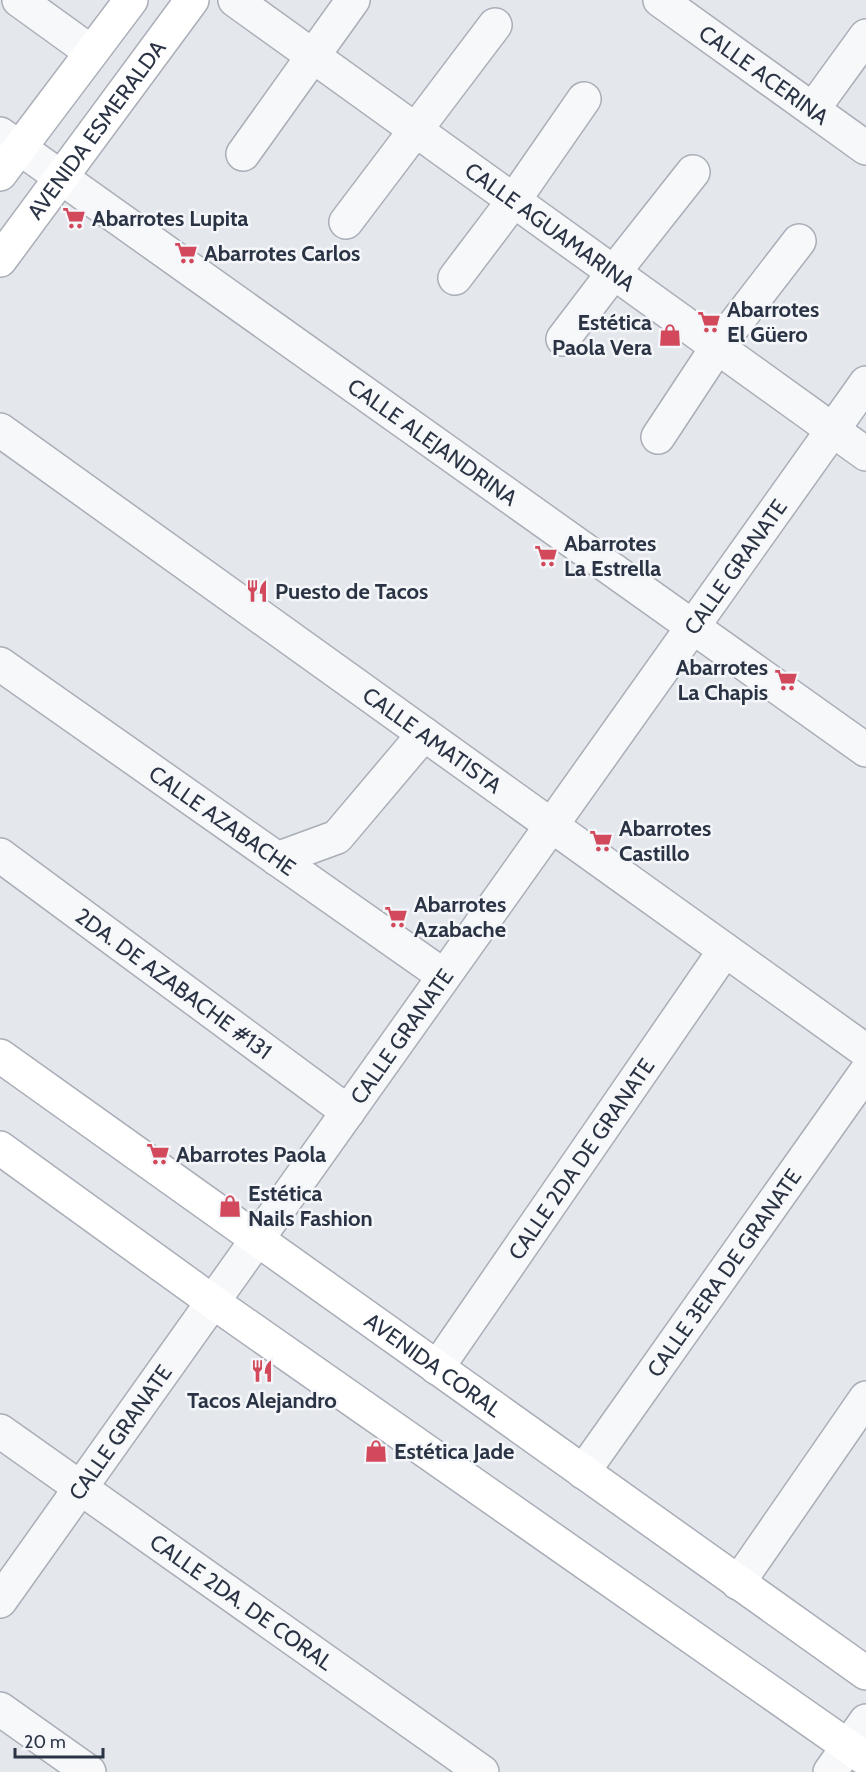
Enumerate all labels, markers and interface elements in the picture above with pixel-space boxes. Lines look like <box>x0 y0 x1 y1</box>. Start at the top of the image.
street label: CALLE ACERINA <box>694 19 834 131</box>
street label: AVENIDA ESMERALDA <box>21 35 171 224</box>
street label: CALLE AGUAMARINA <box>460 156 641 297</box>
supermarket icon: Abarrotes Lupita <box>61 205 87 231</box>
place label: Abarrotes Lupita <box>92 205 249 232</box>
supermarket icon: Abarrotes Carlos <box>173 240 199 266</box>
place label: Abarrotes Carlos <box>204 240 360 267</box>
place label: Abarrotes El Güero <box>727 296 819 348</box>
place label: Estética Paola Vera <box>552 309 652 361</box>
supermarket icon: Abarrotes El Güero <box>696 309 722 335</box>
shop icon: Estética Paola Vera <box>657 322 683 348</box>
street label: CALLE ALEJANDRINA <box>343 372 523 512</box>
street label: CALLE GRANATE <box>678 494 793 640</box>
place label: Abarrotes La Estrella <box>564 530 661 582</box>
supermarket icon: Abarrotes La Estrella <box>533 543 559 569</box>
restaurant icon: Puesto de Tacos <box>244 578 270 604</box>
place label: Puesto de Tacos <box>275 578 428 605</box>
place label: Abarrotes La Chapis <box>676 654 768 706</box>
supermarket icon: Abarrotes La Chapis <box>773 667 799 693</box>
street label: CALLE AMATISTA <box>358 681 507 799</box>
street label: CALLE AZABACHE <box>144 760 301 881</box>
place label: Abarrotes Castillo <box>619 815 711 867</box>
supermarket icon: Abarrotes Castillo <box>588 828 614 854</box>
place label: Abarrotes Azabache <box>414 891 506 943</box>
street label: 2DA. DE AZABACHE #131 <box>70 902 277 1065</box>
supermarket icon: Abarrotes Azabache <box>383 904 409 930</box>
street label: CALLE GRANATE <box>344 963 459 1109</box>
street label: CALLE 2DA DE GRANATE <box>502 1053 660 1265</box>
supermarket icon: Abarrotes Paola <box>145 1141 171 1167</box>
place label: Abarrotes Paola <box>176 1141 326 1168</box>
street label: CALLE 3ERA DE GRANATE <box>641 1163 807 1382</box>
place label: Estética Nails Fashion <box>248 1180 373 1232</box>
shop icon: Estética Nails Fashion <box>217 1193 243 1219</box>
street label: AVENIDA CORAL <box>360 1307 507 1423</box>
restaurant icon: Tacos Alejandro <box>249 1358 275 1384</box>
street label: CALLE GRANATE <box>63 1359 177 1505</box>
place label: Tacos Alejandro <box>187 1387 337 1414</box>
shop icon: Estética Jade <box>363 1438 389 1464</box>
place label: Estética Jade <box>394 1438 514 1465</box>
street label: CALLE 2DA. DE CORAL <box>145 1528 338 1676</box>
scale bar <box>15 1721 104 1759</box>
text: 20 m <box>24 1731 66 1753</box>

